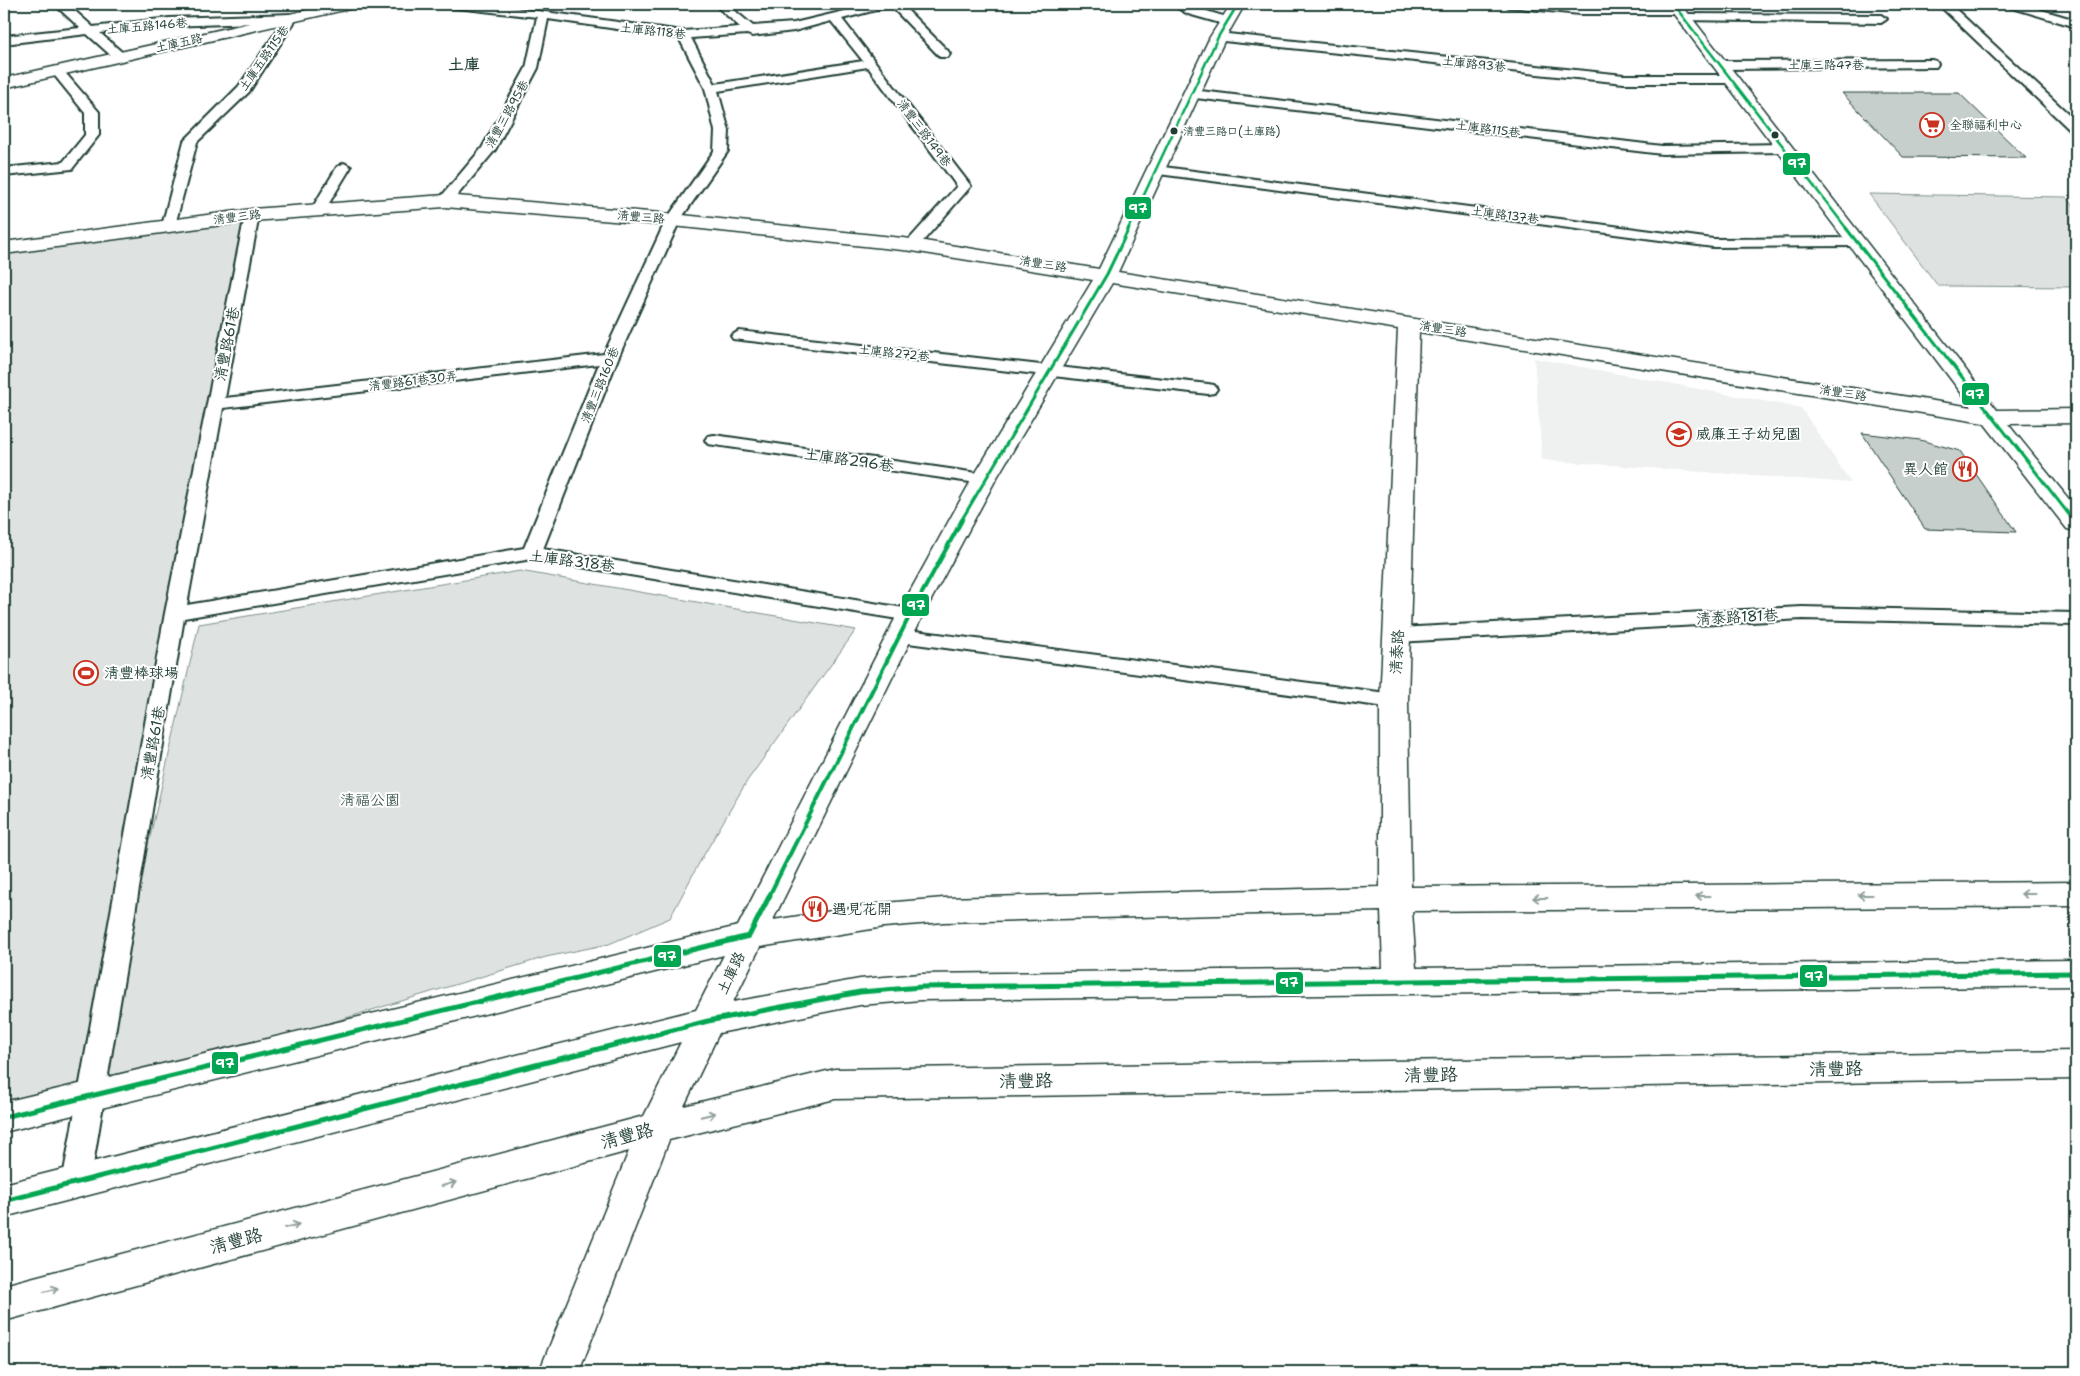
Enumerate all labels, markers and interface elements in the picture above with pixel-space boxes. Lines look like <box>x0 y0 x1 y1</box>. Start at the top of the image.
street label: 土庫五路146巷 <box>106 14 188 38</box>
street label: 土庫路118巷 <box>619 20 687 42</box>
street label: 土庫五路115巷 <box>235 22 293 94</box>
street label: 土庫五路 <box>154 30 204 56</box>
street label: 土庫路93巷 <box>1441 53 1507 75</box>
district label: 土庫 <box>448 54 480 75</box>
street label: 土庫三路47巷 <box>1788 57 1864 73</box>
street label: 清豐三路95巷 <box>482 77 532 151</box>
street label: 清豐三路149巷 <box>893 96 955 170</box>
supermarket icon: 全聯福利中心 <box>1919 112 1945 138</box>
street label: 土庫路115巷 <box>1455 117 1521 141</box>
place label: 全聯福利中心 <box>1950 117 2022 133</box>
place label: 清豐三路口(土庫路) <box>1183 124 1280 139</box>
marker: 清豐三路口(土庫路) <box>1169 126 1179 136</box>
unlabelled marker <box>1770 130 1780 140</box>
line badge: 97 <box>1782 152 1811 176</box>
text: 97 <box>1787 154 1807 172</box>
line badge: 97 <box>1124 196 1152 220</box>
text: 97 <box>1128 199 1148 217</box>
street label: 土庫路137巷 <box>1470 203 1540 227</box>
street label: 清豐三路 <box>212 206 262 228</box>
street label: 清豐三路 <box>616 207 666 227</box>
street label: 清豐三路 <box>1018 252 1068 276</box>
street label: 清豐路61巷 <box>210 305 244 383</box>
street label: 清豐三路 <box>1418 317 1468 341</box>
street label: 土庫路272巷 <box>858 341 930 365</box>
street label: 清豐三路160巷 <box>577 344 623 426</box>
street label: 清豐路61巷30弄 <box>368 368 458 394</box>
street label: 清豐三路 <box>1818 381 1868 405</box>
line badge: 97 <box>1961 382 1990 406</box>
text: 97 <box>1965 385 1985 403</box>
school or university icon: 威廉王子幼兒園 <box>1666 421 1692 447</box>
place label: 威廉王子幼兒園 <box>1696 424 1801 444</box>
street label: 土庫路296巷 <box>803 444 895 476</box>
restaurant icon: 異人館 <box>1952 456 1978 482</box>
place label: 異人館 <box>1903 459 1948 479</box>
street label: 土庫路318巷 <box>528 546 616 576</box>
line badge: 97 <box>901 593 930 617</box>
text: 97 <box>906 596 926 614</box>
street label: 清泰路181巷 <box>1695 605 1779 629</box>
street label: 清泰路 <box>1386 629 1408 675</box>
sports icon: 清豐棒球場 <box>73 660 99 686</box>
place label: 清豐棒球場 <box>104 663 179 683</box>
street label: 清豐路61巷 <box>137 704 169 782</box>
park label: 清福公園 <box>340 790 400 810</box>
one-way arrow <box>2020 889 2036 899</box>
one-way arrow <box>1857 890 1874 900</box>
one-way arrow <box>1695 891 1711 901</box>
one-way arrow <box>1532 893 1548 903</box>
restaurant icon: 遇見花開 <box>802 896 828 922</box>
place label: 遇見花開 <box>832 899 892 919</box>
line badge: 97 <box>653 944 682 968</box>
text: 97 <box>657 947 677 965</box>
street label: 土庫路 <box>712 948 750 998</box>
line badge: 97 <box>1799 964 1828 988</box>
text: 97 <box>1804 967 1824 985</box>
line badge: 97 <box>1275 971 1304 995</box>
text: 97 <box>1279 973 1299 991</box>
line badge: 97 <box>211 1051 239 1075</box>
text: 97 <box>215 1054 235 1072</box>
street label: 清豐路 <box>1809 1057 1863 1081</box>
street label: 清豐路 <box>1404 1063 1458 1087</box>
street label: 清豐路 <box>999 1069 1053 1093</box>
one-way arrow <box>699 1110 715 1119</box>
street label: 清豐路 <box>598 1117 656 1155</box>
one-way arrow <box>441 1179 457 1188</box>
one-way arrow <box>284 1220 300 1230</box>
street label: 清豐路 <box>207 1222 265 1260</box>
one-way arrow <box>42 1285 58 1295</box>

